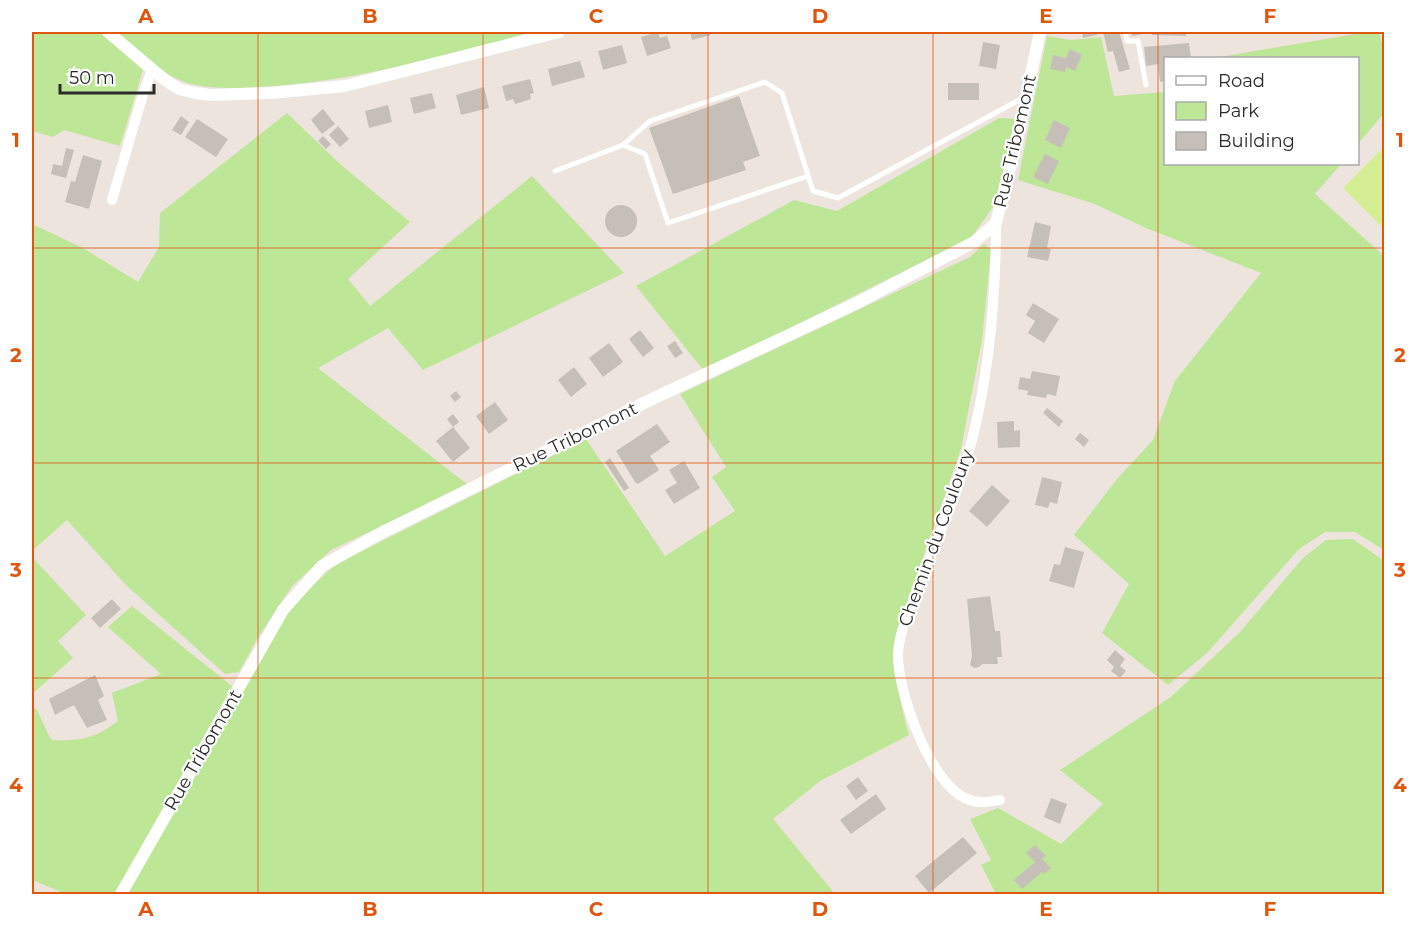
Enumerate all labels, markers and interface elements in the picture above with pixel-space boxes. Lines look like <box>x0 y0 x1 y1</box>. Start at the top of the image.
text: A <box>137 4 154 28</box>
text: B <box>362 4 378 28</box>
text: C <box>589 4 604 28</box>
text: D <box>812 4 828 28</box>
text: E <box>1039 4 1053 28</box>
text: F <box>1264 4 1277 28</box>
scale bar <box>60 57 154 95</box>
legend <box>1164 57 1359 165</box>
text: 50 m <box>69 67 115 89</box>
text: Road <box>1218 70 1265 92</box>
street label: Rue Tribomont <box>989 72 1041 210</box>
text: Park <box>1218 100 1259 122</box>
text: 1 <box>12 128 20 152</box>
text: 1 <box>1396 128 1404 152</box>
text: Building <box>1218 130 1295 152</box>
text: 2 <box>10 343 22 367</box>
text: 2 <box>1394 343 1406 367</box>
street label: Rue Tribomont <box>509 397 641 477</box>
street label: Chemin du Couloury <box>894 446 978 629</box>
text: 3 <box>9 558 22 582</box>
text: 3 <box>1393 558 1406 582</box>
street label: Rue Tribomont <box>159 686 247 814</box>
text: 4 <box>9 773 23 797</box>
text: 4 <box>1393 773 1407 797</box>
text: A <box>137 897 154 921</box>
text: B <box>362 897 378 921</box>
text: C <box>589 897 604 921</box>
text: D <box>812 897 828 921</box>
text: E <box>1039 897 1053 921</box>
text: F <box>1264 897 1277 921</box>

